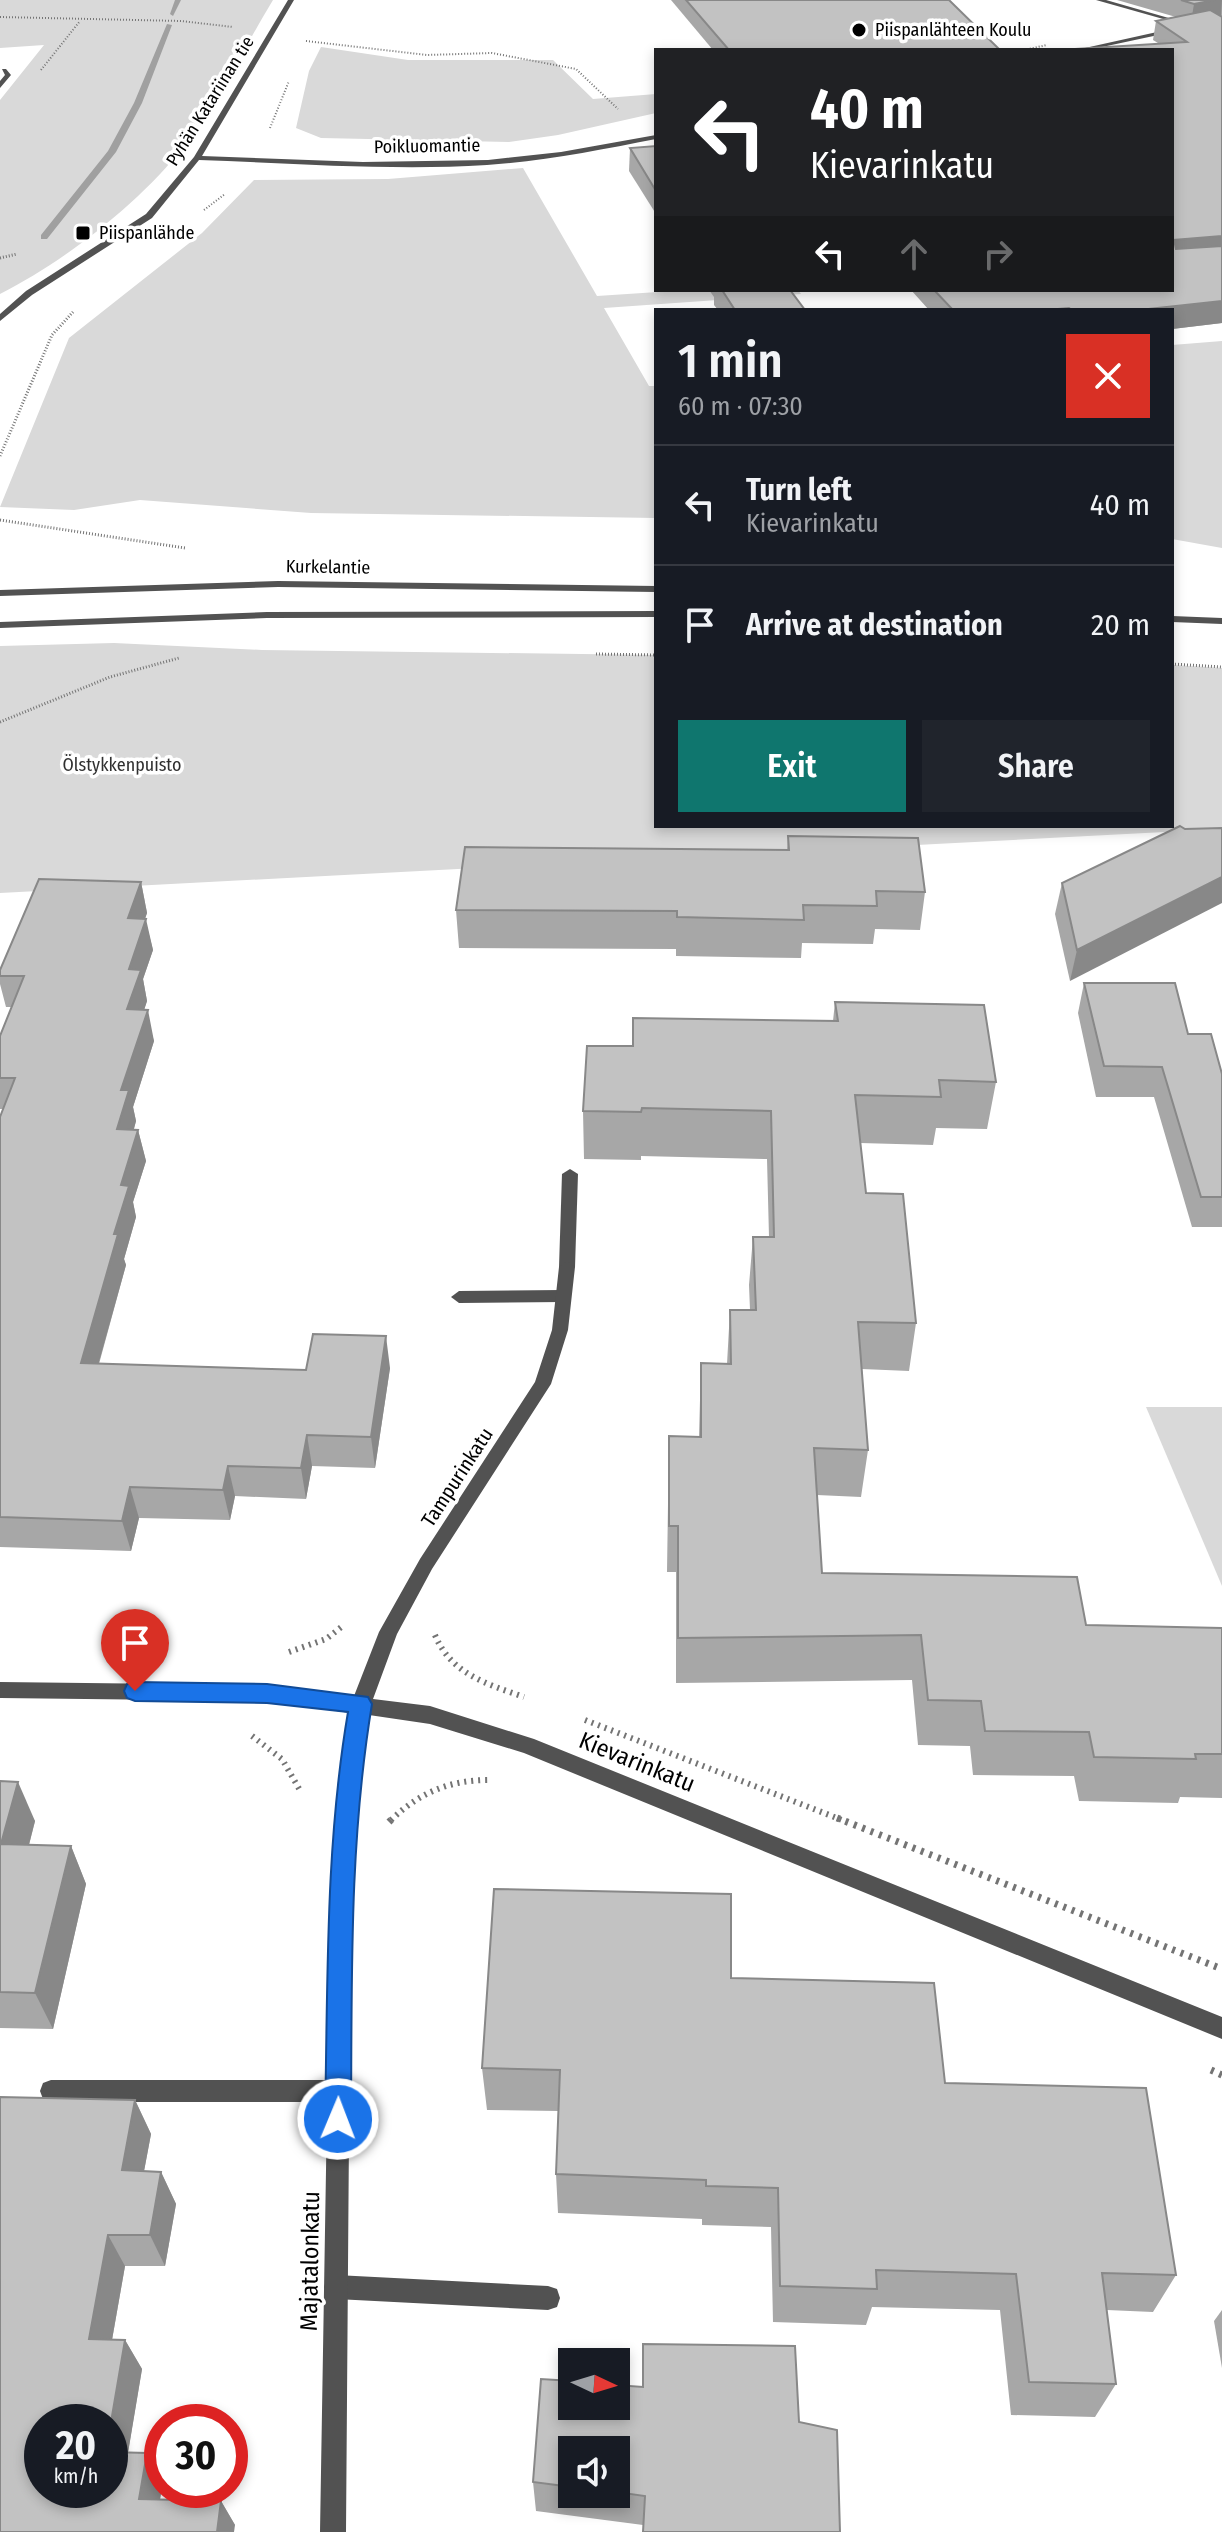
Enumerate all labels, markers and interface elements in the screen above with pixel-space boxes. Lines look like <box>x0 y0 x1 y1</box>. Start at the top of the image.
place label: Piispanlähteen Koulu <box>875 19 1031 41</box>
marker: Piispanlähteen Koulu <box>850 21 868 39</box>
street label: Pyhän Katariinan tie <box>161 32 259 170</box>
text: 40 m <box>810 76 924 143</box>
icon: left <box>678 80 782 184</box>
street label: Poikluomantie <box>374 134 480 158</box>
text: Kievarinkatu <box>810 144 994 188</box>
place label: Piispanlähde <box>99 222 195 244</box>
marker: Piispanlähde <box>74 224 92 242</box>
icon: left <box>808 232 852 276</box>
icon: ahead <box>892 232 936 276</box>
icon: right <box>976 232 1020 276</box>
text: 1 min <box>678 332 783 390</box>
button: close <box>1066 334 1150 418</box>
text: 60 m · 07:30 <box>678 391 803 422</box>
text: Turn left <box>746 472 852 508</box>
icon: left <box>678 483 722 527</box>
text: 40 m <box>1090 487 1150 523</box>
text: Kievarinkatu <box>746 508 879 539</box>
street label: Kurkelantie <box>286 555 371 579</box>
icon: arrive <box>678 603 722 647</box>
text: Arrive at destination <box>746 607 1003 643</box>
text: 20 m <box>1091 607 1150 643</box>
button: Exit <box>678 720 906 812</box>
button: Share <box>922 720 1150 812</box>
park label: Ölstykkenpuisto <box>63 754 181 776</box>
street label: Tampurinkatu <box>416 1423 498 1531</box>
pin <box>101 1609 169 1691</box>
icon: arrive <box>113 1621 157 1665</box>
street label: Kievarinkatu <box>575 1726 699 1798</box>
position arrow <box>296 2077 380 2161</box>
street label: Majatalonkatu <box>295 2191 325 2331</box>
north arrow <box>558 2348 630 2420</box>
map controls <box>558 2348 630 2508</box>
speed limit sign: 30 <box>144 2404 248 2508</box>
text: 20 <box>56 2422 96 2470</box>
button: sound <box>558 2436 630 2508</box>
text: km/h <box>54 2464 98 2488</box>

